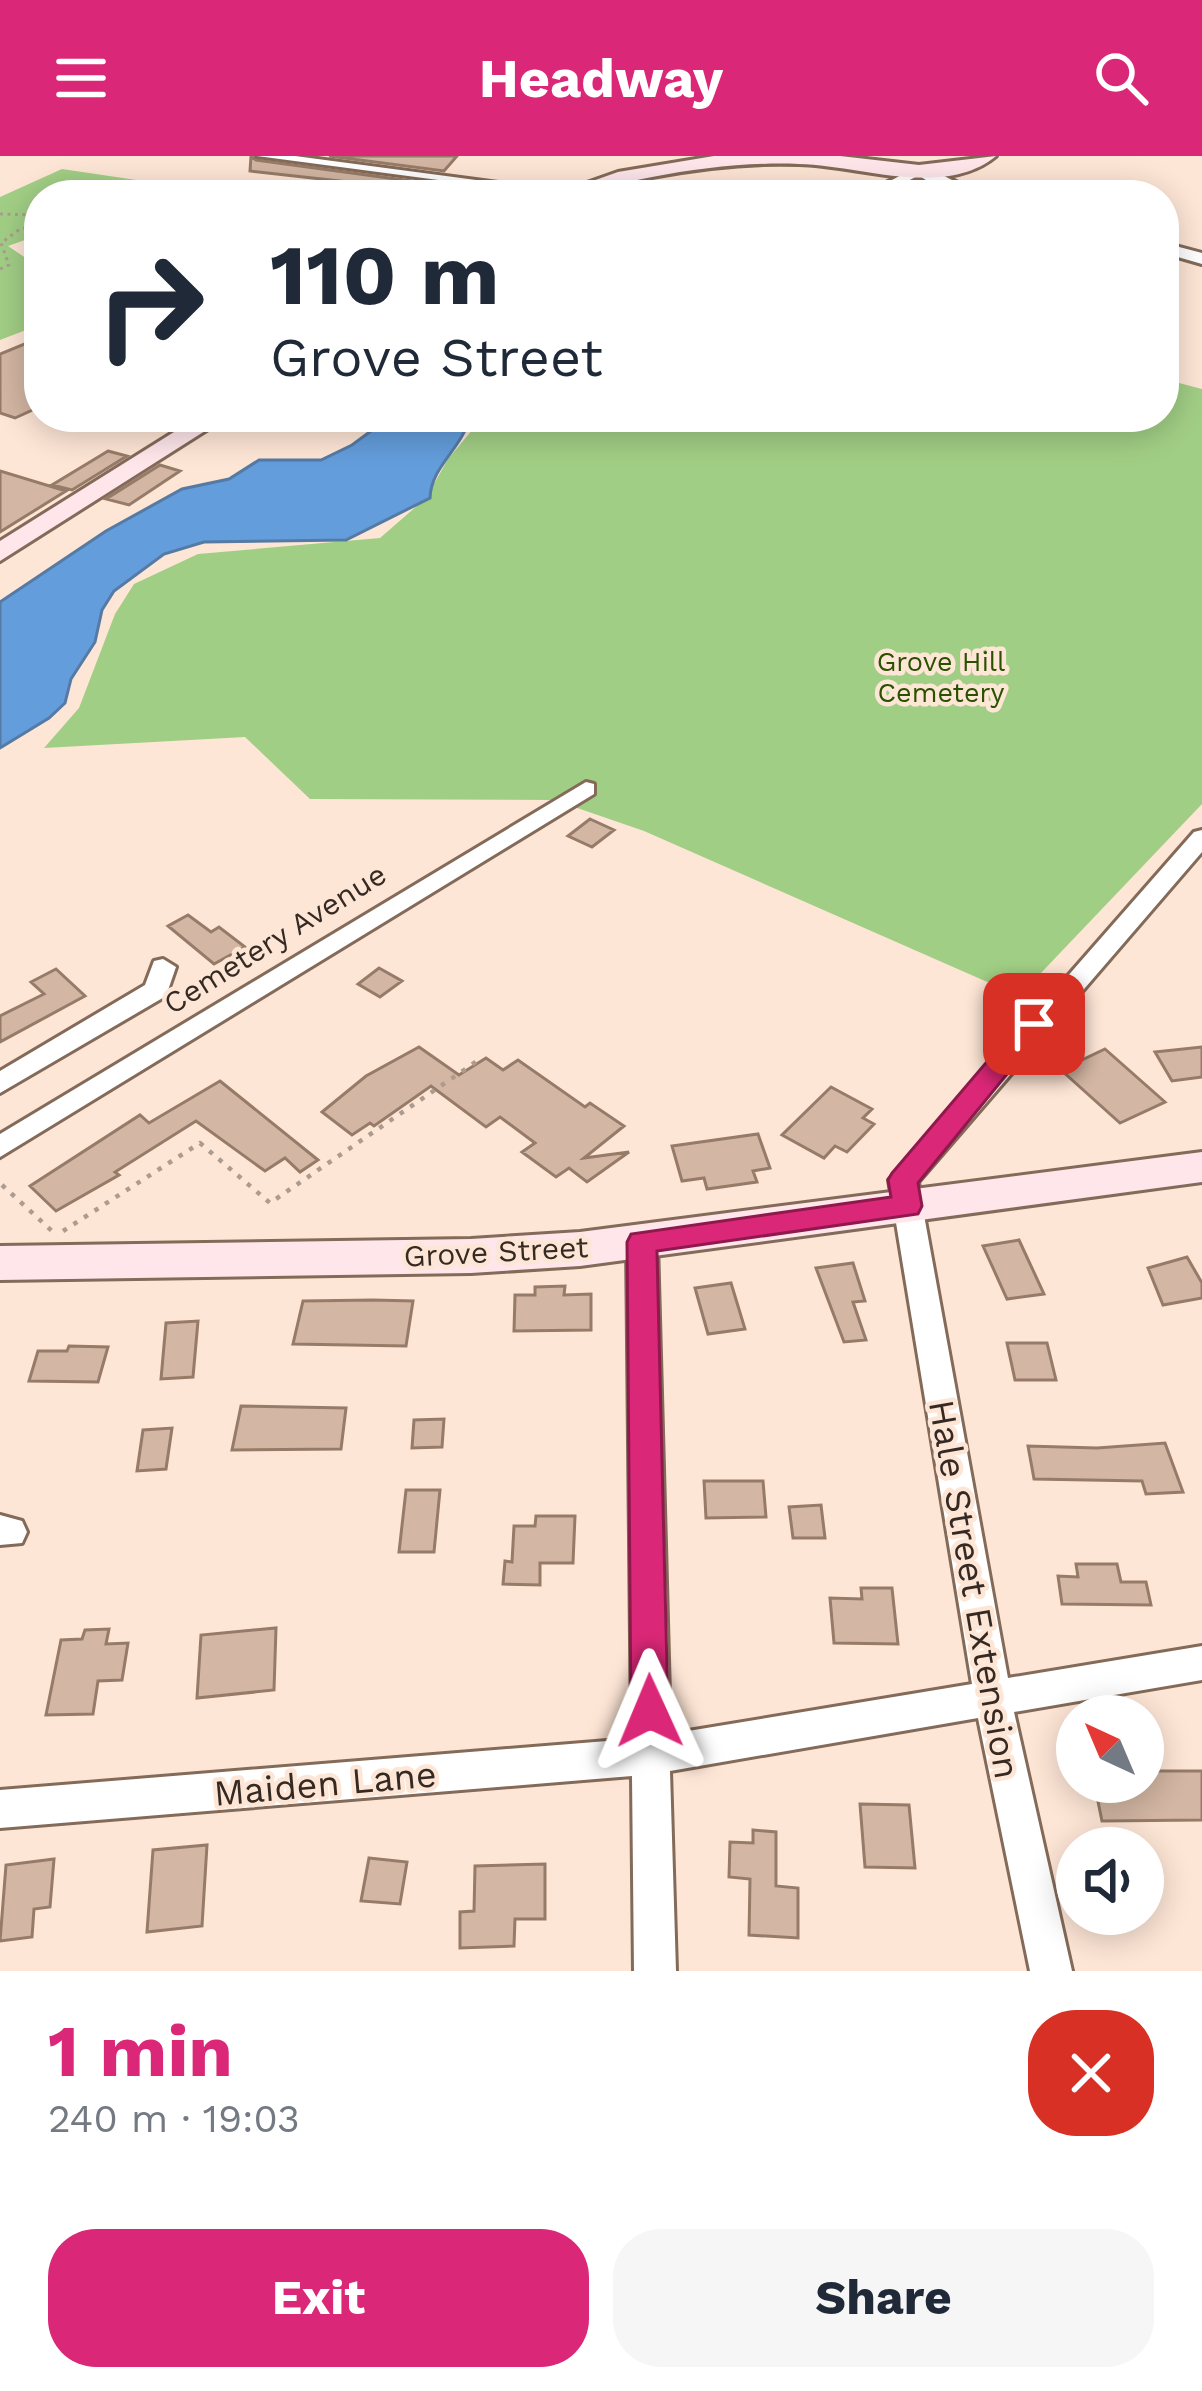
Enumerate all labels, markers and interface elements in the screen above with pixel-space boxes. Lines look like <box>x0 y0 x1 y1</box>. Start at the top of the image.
icon: menu <box>48 45 114 111</box>
icon: search <box>1088 45 1154 111</box>
text: Headway <box>479 47 723 110</box>
text: 110 m <box>270 226 500 324</box>
icon: right <box>72 228 228 384</box>
text: Grove Street <box>270 326 603 389</box>
park label: Grove Hill Cemetery <box>877 646 1005 709</box>
street label: Cemetery Avenue <box>157 856 392 1021</box>
pin <box>983 973 1085 1075</box>
icon: arrive <box>1001 991 1067 1057</box>
street label: Grove Street <box>403 1229 590 1274</box>
street label: Hale Street Extension <box>920 1396 1028 1782</box>
position arrow <box>587 1648 713 1774</box>
north arrow <box>1056 1695 1164 1803</box>
map controls <box>1056 1695 1164 1935</box>
street label: Maiden Lane <box>212 1753 438 1815</box>
button: sound <box>1056 1827 1164 1935</box>
text: 1 min <box>48 2009 233 2093</box>
button: close <box>1028 2010 1154 2136</box>
text: 240 m · 19:03 <box>48 2096 300 2141</box>
button: Exit <box>48 2229 589 2367</box>
button: Share <box>613 2229 1154 2367</box>

